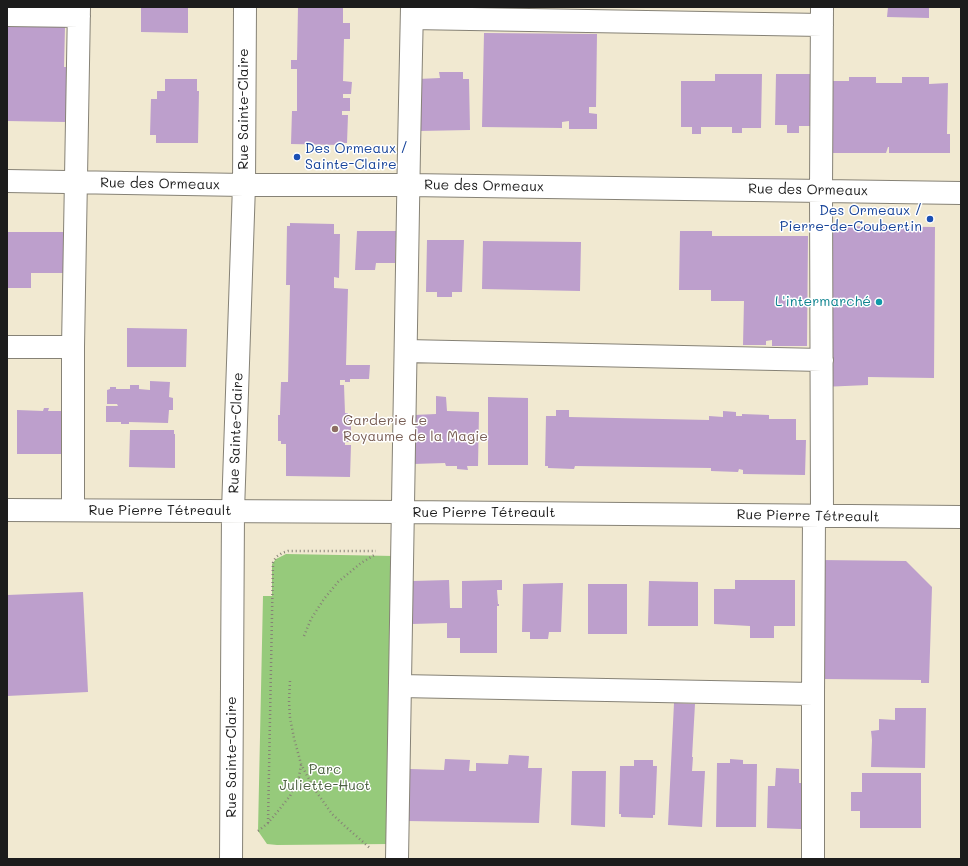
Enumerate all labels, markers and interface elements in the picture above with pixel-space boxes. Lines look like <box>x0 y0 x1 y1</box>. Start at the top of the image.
street label: Rue Sainte-Claire <box>236 48 252 170</box>
place label: Des Ormeaux / Sainte-Claire <box>305 141 408 174</box>
marker: Des Ormeaux / Sainte-Claire <box>292 152 302 162</box>
street label: Rue des Ormeaux <box>100 175 220 193</box>
street label: Rue des Ormeaux <box>424 177 544 195</box>
street label: Rue des Ormeaux <box>748 181 868 199</box>
place label: Des Ormeaux / Pierre-de-Coubertin <box>780 203 922 236</box>
marker: Des Ormeaux / Pierre-de-Coubertin <box>925 214 935 224</box>
place label: L'intermarché <box>775 294 871 310</box>
marker: L'intermarché <box>874 297 884 307</box>
street label: Rue Sainte-Claire <box>225 372 247 494</box>
place label: Garderie Le Royaume de la Magie <box>343 413 488 446</box>
marker: Garderie Le Royaume de la Magie <box>330 424 340 434</box>
street label: Rue Pierre Tétreault <box>89 503 231 519</box>
street label: Rue Pierre Tétreault <box>413 505 555 521</box>
street label: Rue Pierre Tétreault <box>736 506 880 526</box>
street label: Rue Sainte-Claire <box>224 696 240 818</box>
park label: Parc Juliette-Huot <box>280 762 370 794</box>

